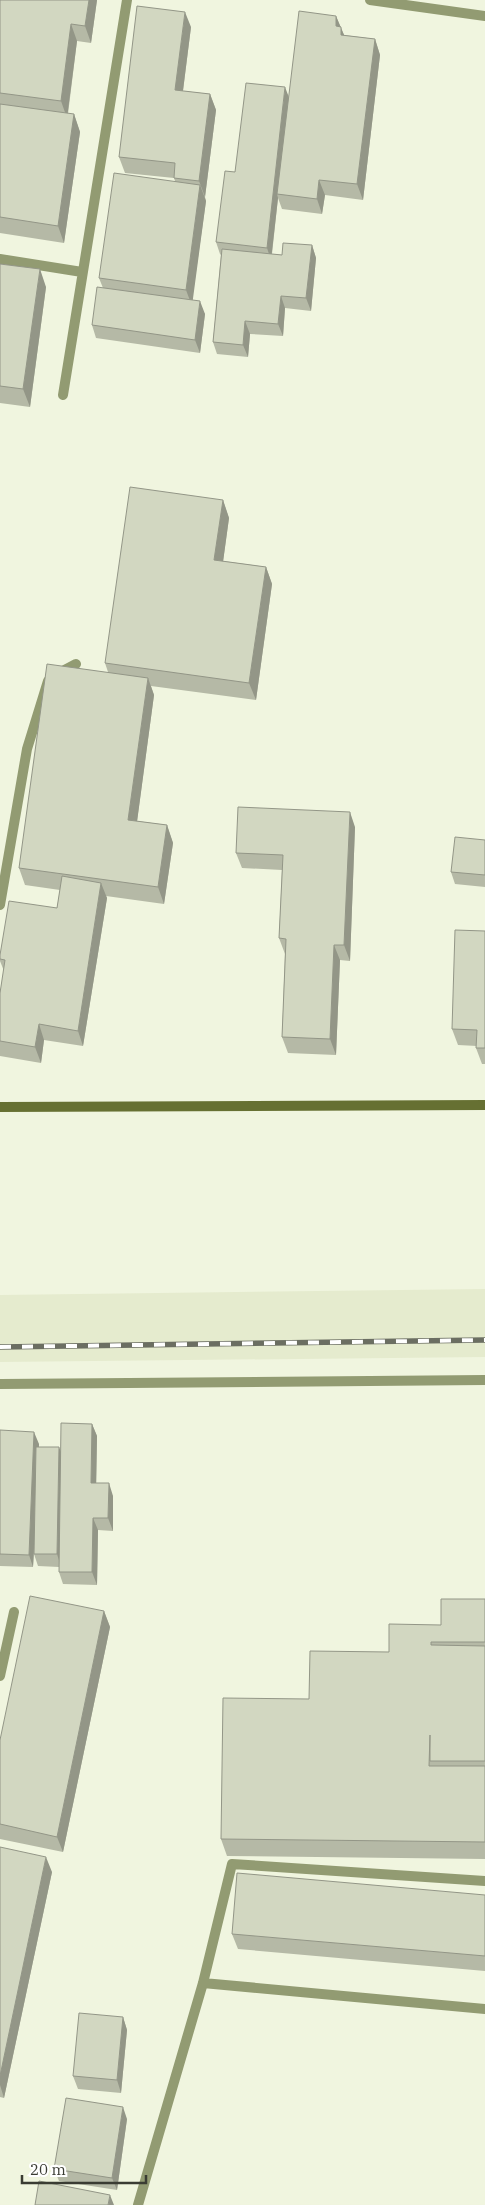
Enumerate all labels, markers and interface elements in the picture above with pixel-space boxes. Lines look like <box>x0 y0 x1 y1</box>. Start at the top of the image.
scale bar <box>22 2152 146 2184</box>
text: 20 m <box>30 2160 66 2179</box>

